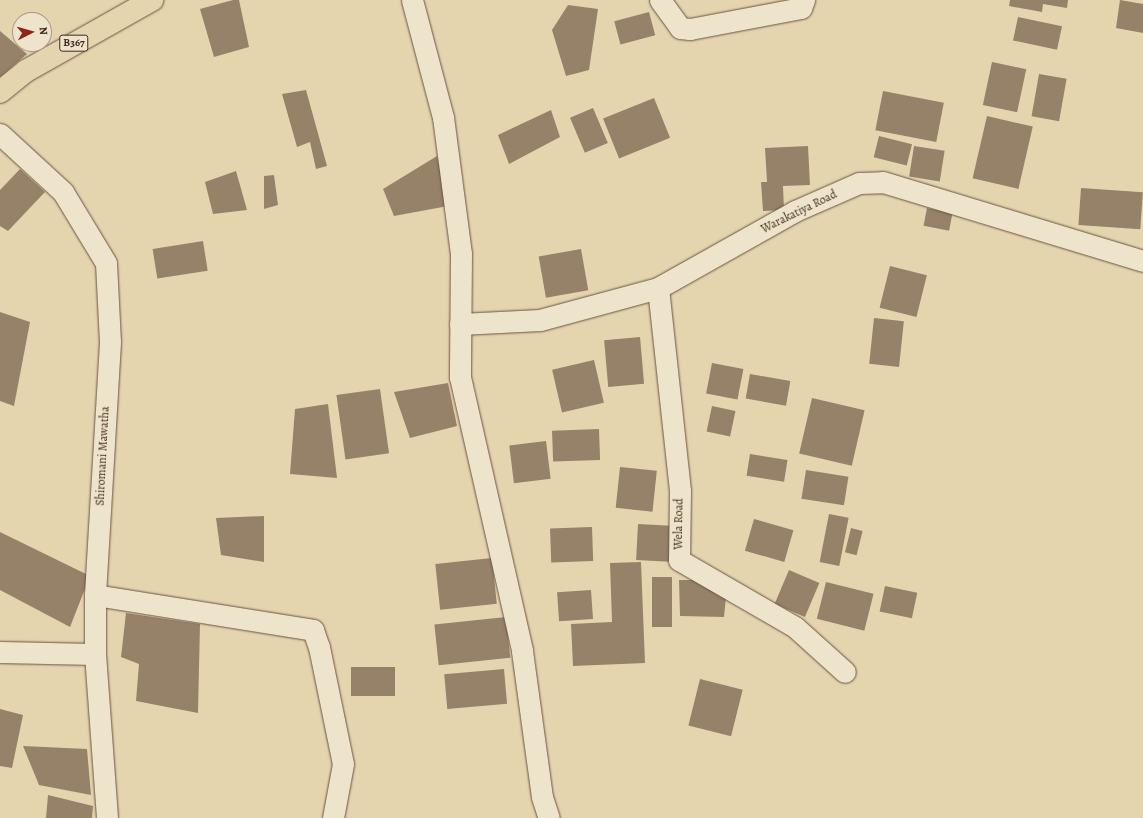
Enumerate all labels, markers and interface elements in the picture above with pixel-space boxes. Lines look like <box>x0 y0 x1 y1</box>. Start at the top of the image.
north arrow <box>12 12 52 52</box>
text: N <box>36 26 51 36</box>
road number: B367 <box>59 34 89 52</box>
street label: Warakatiya Road <box>759 187 839 237</box>
street label: Shiromani Mawatha <box>93 406 113 506</box>
street label: Wela Road <box>671 498 687 550</box>

